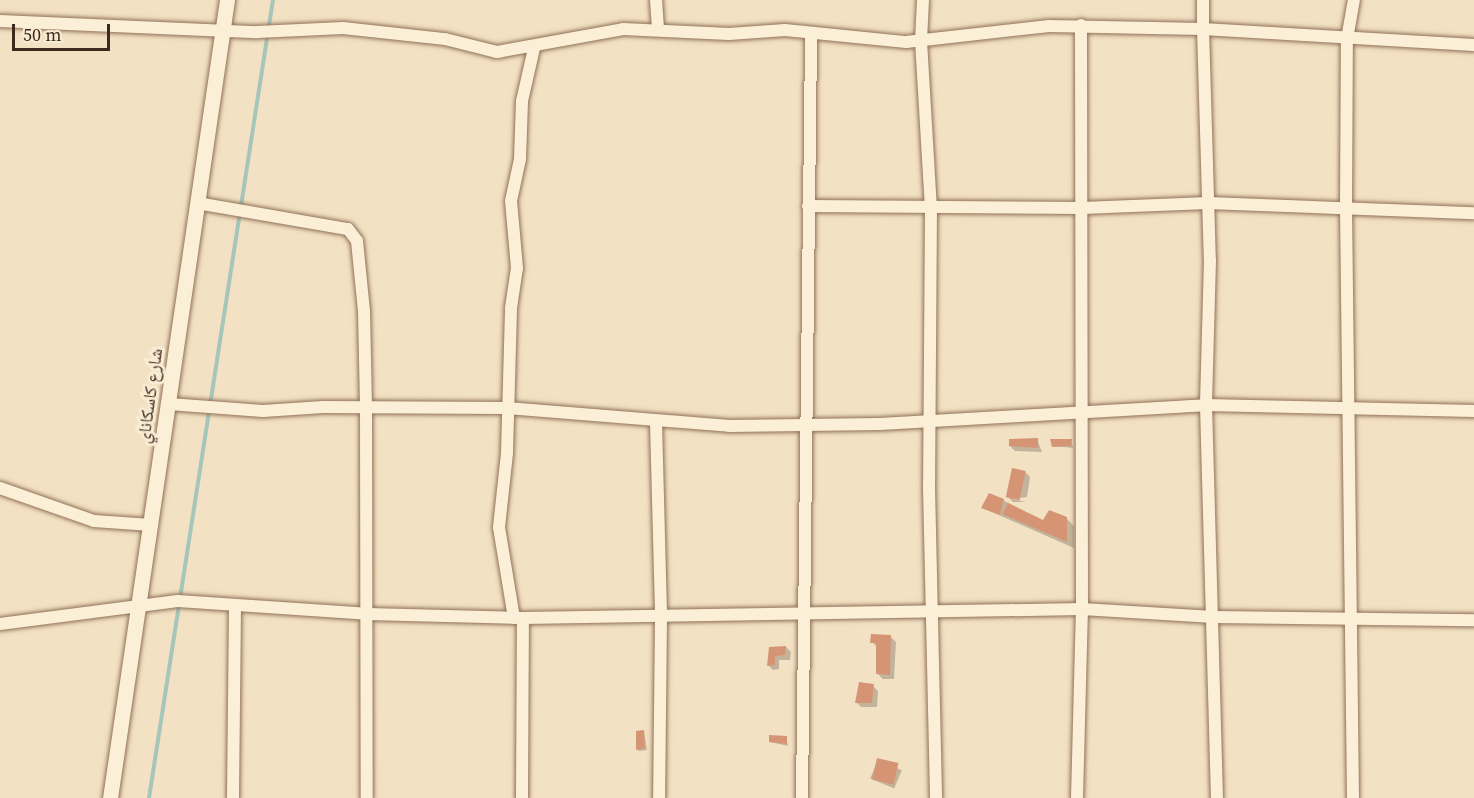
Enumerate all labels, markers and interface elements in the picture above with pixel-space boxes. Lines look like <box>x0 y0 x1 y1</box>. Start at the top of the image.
scale bar <box>15 12 112 50</box>
text: 50 m <box>23 22 61 47</box>
street label: شارع كاسكاناي <box>133 347 167 445</box>

